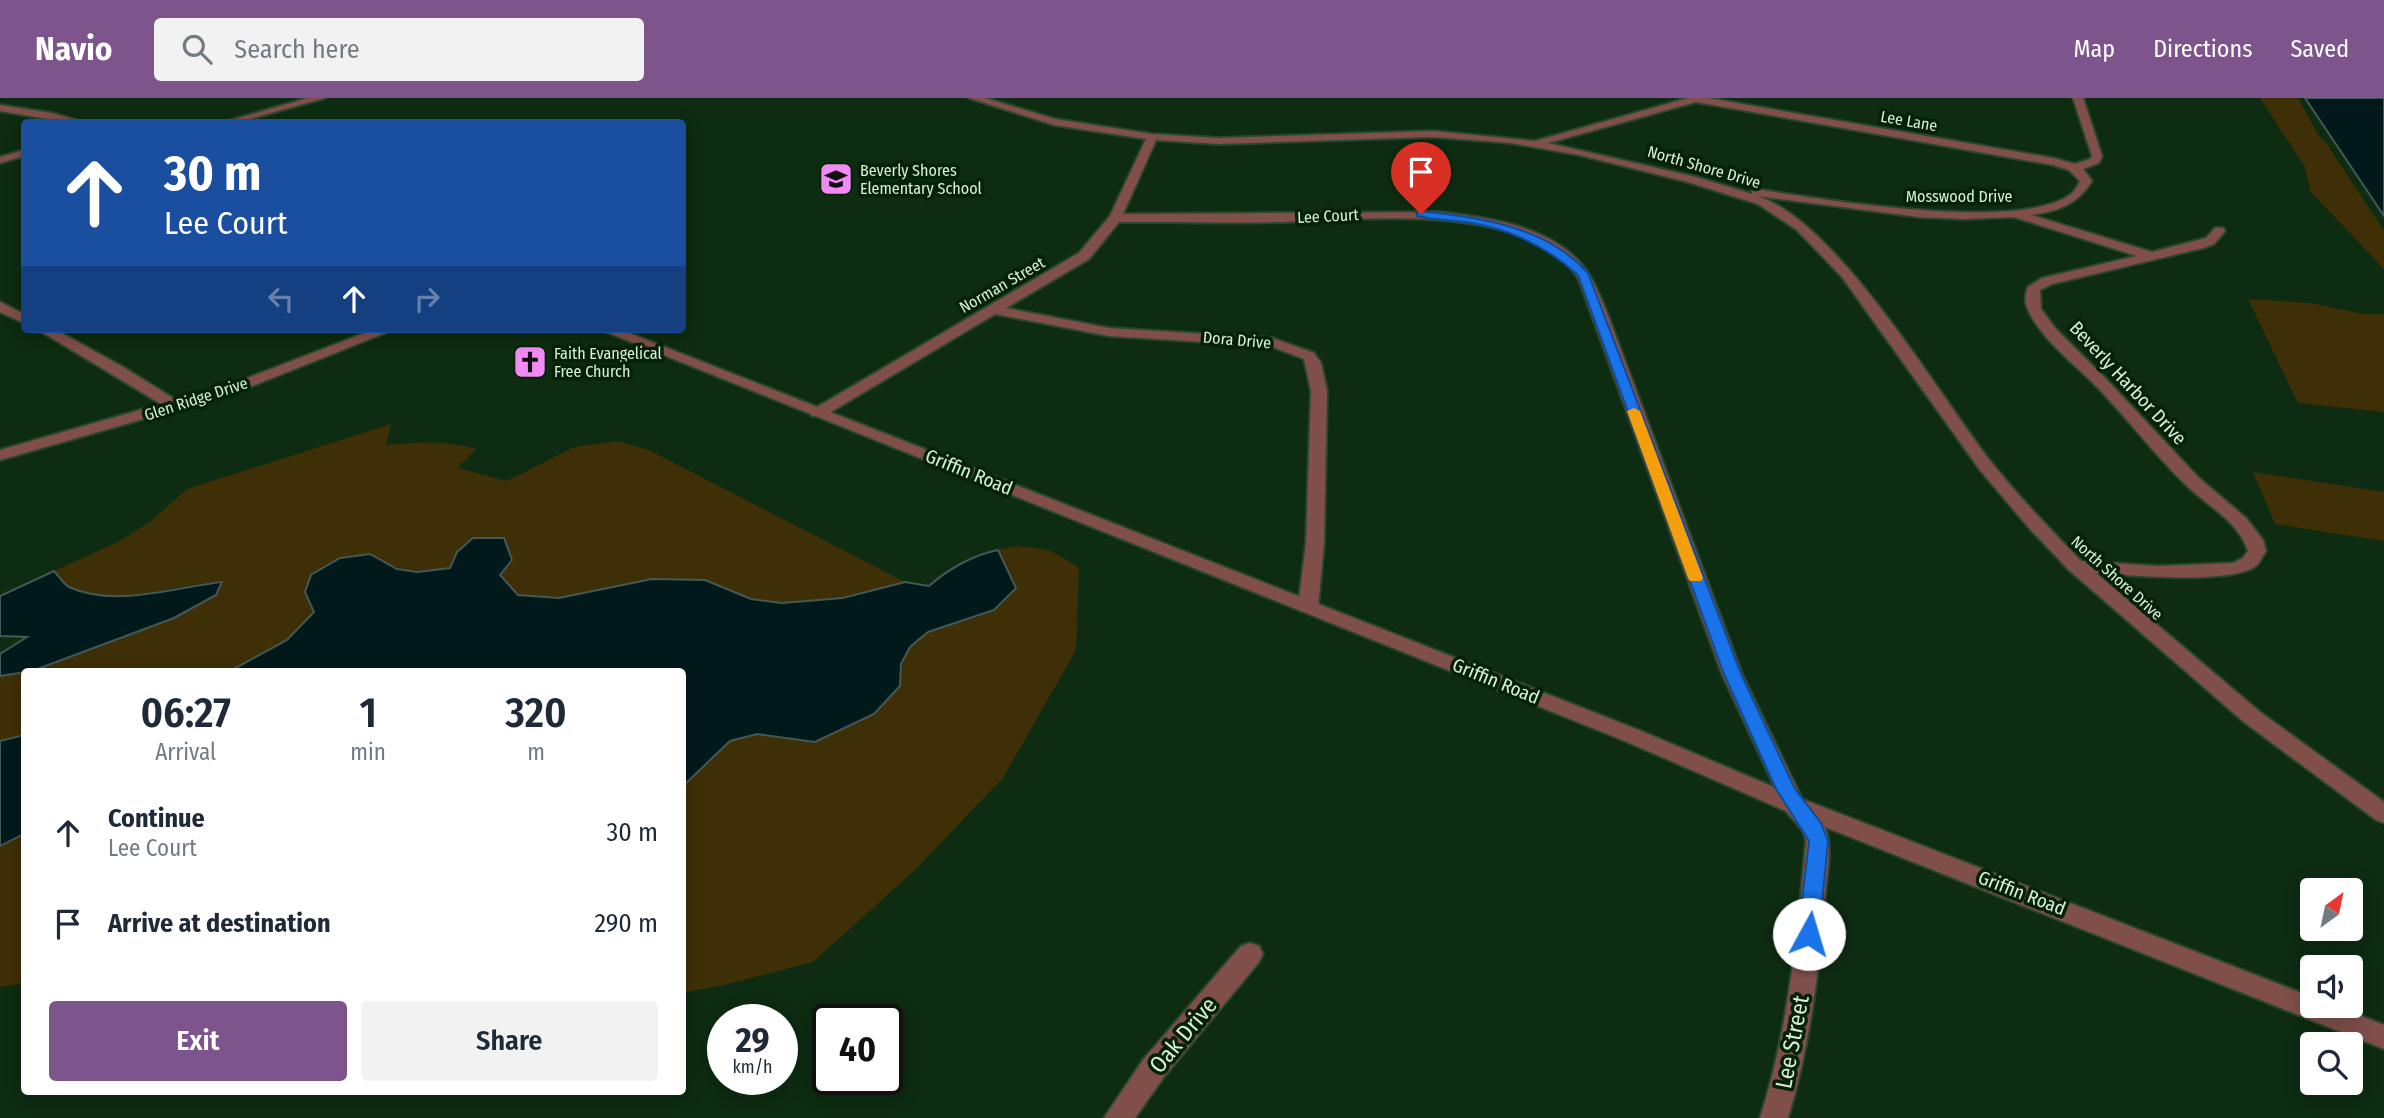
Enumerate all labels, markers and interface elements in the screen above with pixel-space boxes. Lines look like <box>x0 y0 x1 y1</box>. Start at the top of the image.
search box <box>154 18 644 81</box>
text: Navio <box>35 29 112 69</box>
icon: search <box>178 30 216 68</box>
text: Search here <box>234 34 360 65</box>
text: Map <box>2074 35 2115 63</box>
text: Directions <box>2153 35 2252 63</box>
text: Saved <box>2290 35 2349 63</box>
street label: Lee Lane <box>1879 107 1939 135</box>
pin <box>1391 142 1451 214</box>
street label: North Shore Drive <box>1645 142 1763 192</box>
text: 30 m <box>164 144 262 203</box>
icon: ahead <box>49 147 140 238</box>
icon: arrive <box>1402 153 1440 191</box>
school or university icon: Beverly Shores Elementary School <box>817 160 855 198</box>
place label: Beverly Shores Elementary School <box>860 161 982 198</box>
street label: Mosswood Drive <box>1906 187 2012 206</box>
text: Lee Court <box>164 204 287 242</box>
street label: Lee Court <box>1297 205 1360 227</box>
street label: Norman Street <box>956 253 1049 317</box>
icon: left <box>262 280 300 318</box>
icon: ahead <box>335 280 373 318</box>
icon: right <box>408 280 446 318</box>
street label: Beverly Harbor Drive <box>2065 316 2191 450</box>
street label: Dora Drive <box>1202 328 1272 352</box>
church icon: Faith Evangelical Free Church <box>511 343 549 381</box>
place label: Faith Evangelical Free Church <box>554 344 662 381</box>
street label: Glen Ridge Drive <box>142 373 250 425</box>
street label: Griffin Road <box>922 444 1016 500</box>
street label: North Shore Drive <box>2067 532 2167 624</box>
street label: Griffin Road <box>1449 653 1543 709</box>
text: 06:27 <box>140 688 231 738</box>
text: 1 <box>359 688 377 738</box>
text: 320 <box>505 688 567 738</box>
text: Arrival <box>155 738 216 766</box>
text: min <box>350 738 386 766</box>
text: m <box>527 738 545 766</box>
text: Continue <box>108 803 205 834</box>
icon: ahead <box>49 814 87 852</box>
text: 30 m <box>607 817 658 848</box>
text: Lee Court <box>108 834 197 862</box>
street label: Griffin Road <box>1975 866 2069 920</box>
north arrow <box>2300 878 2362 942</box>
map controls <box>2300 878 2363 1095</box>
position arrow <box>1772 897 1846 971</box>
icon: arrive <box>49 905 87 943</box>
text: Arrive at destination <box>108 908 331 939</box>
text: 290 m <box>594 908 658 939</box>
button: sound <box>2300 955 2363 1018</box>
street label: Oak Drive <box>1143 991 1223 1079</box>
street label: Lee Street <box>1769 993 1815 1091</box>
button: Exit <box>49 1001 347 1081</box>
button: Share <box>361 1001 658 1081</box>
speed limit sign: 40 <box>812 1004 903 1095</box>
text: 29 <box>735 1019 770 1061</box>
button: search <box>2300 1032 2363 1095</box>
text: km/h <box>732 1056 773 1078</box>

